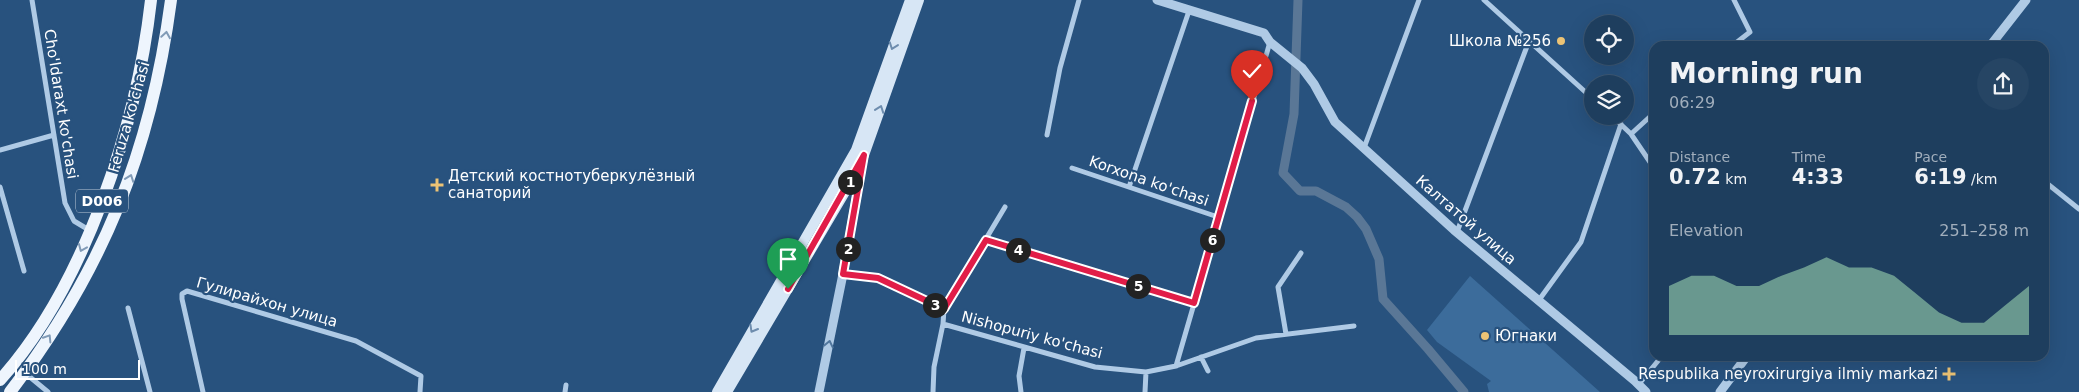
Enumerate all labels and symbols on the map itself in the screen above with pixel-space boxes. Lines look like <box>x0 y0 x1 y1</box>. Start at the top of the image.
street label: Cho'ldaraxt ko'chasi <box>40 28 82 180</box>
one-way arrow <box>161 31 171 40</box>
place label: Школа №256 <box>1449 32 1551 50</box>
marker: Школа №256 <box>1555 35 1567 47</box>
one-way arrow <box>889 41 899 50</box>
pin <box>1231 50 1273 101</box>
street label: Feruza ko'chasi <box>105 59 153 175</box>
one-way arrow <box>875 106 885 114</box>
street label: Korxona ko'chasi <box>1087 152 1211 210</box>
place label: Детский костнотуберкулёзный санаторий <box>448 167 695 202</box>
pin: 1 <box>838 170 862 194</box>
street label: Калтатой улица <box>1412 171 1520 269</box>
one-way arrow <box>124 174 134 183</box>
marker: Детский костнотуберкулёзный санаторий <box>430 178 444 192</box>
road number: D006 <box>76 190 128 212</box>
pin: 6 <box>1200 228 1224 252</box>
pin: 2 <box>836 236 860 262</box>
pin <box>767 238 809 289</box>
pin: 4 <box>1006 238 1030 262</box>
one-way arrow <box>77 243 88 252</box>
street label: Гулирайхон улица <box>194 273 340 331</box>
pin: 5 <box>1126 274 1150 298</box>
pin: 3 <box>922 292 948 318</box>
street label: Nishopuriy ko'chasi <box>960 308 1104 362</box>
one-way arrow <box>750 324 760 333</box>
place label: Югнаки <box>1495 327 1557 345</box>
marker: Югнаки <box>1479 330 1491 342</box>
one-way arrow <box>42 334 51 344</box>
one-way arrow <box>823 340 833 349</box>
scale bar <box>15 357 140 380</box>
place label: Respublika neyroxirurgiya ilmiy markazi <box>1638 365 1938 383</box>
marker: Respublika neyroxirurgiya ilmiy markazi <box>1942 367 1956 381</box>

